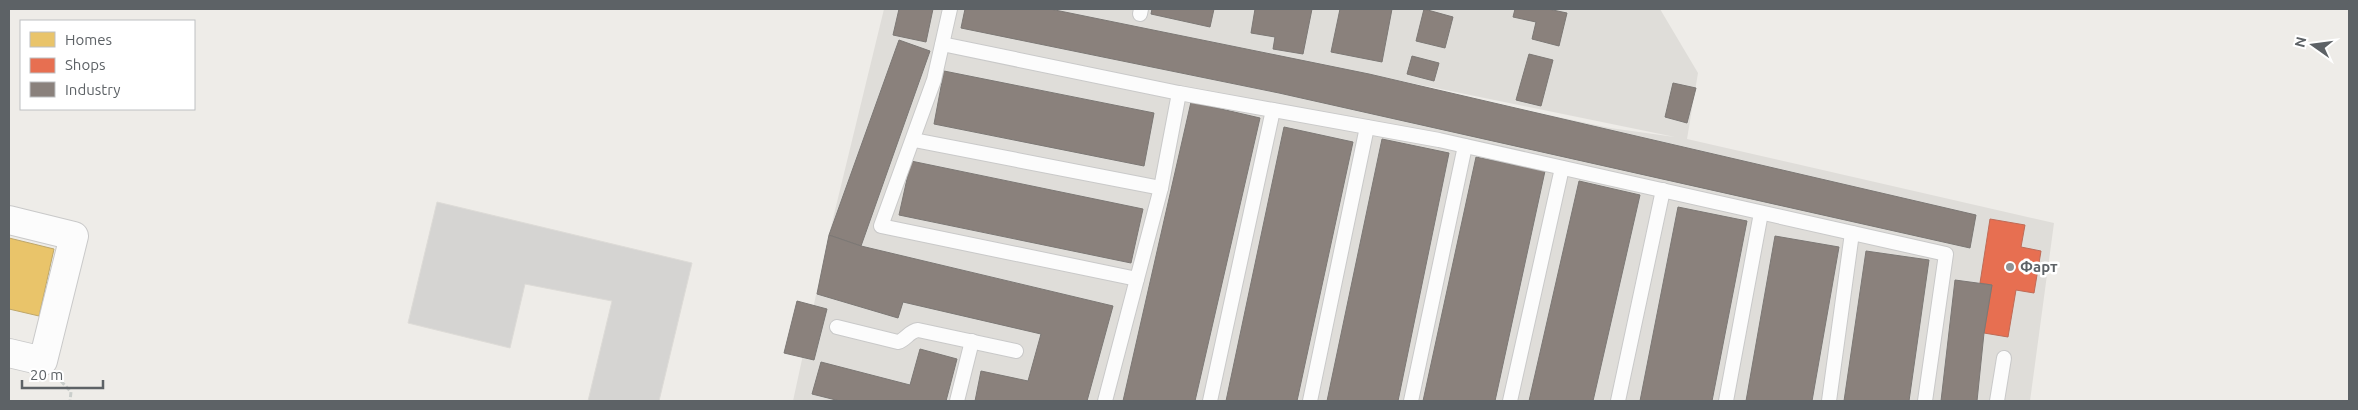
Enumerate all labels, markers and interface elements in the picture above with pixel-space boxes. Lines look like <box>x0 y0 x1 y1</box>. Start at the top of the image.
legend <box>20 20 195 110</box>
north arrow <box>2288 20 2338 70</box>
text: Homes <box>65 31 112 48</box>
text: N <box>2291 35 2309 49</box>
text: Shops <box>65 56 106 73</box>
text: Industry <box>65 81 120 98</box>
place label: Фарт <box>2020 258 2058 275</box>
marker: Фарт <box>2004 261 2016 273</box>
scale bar <box>22 358 104 390</box>
text: 20 m <box>30 366 63 383</box>

